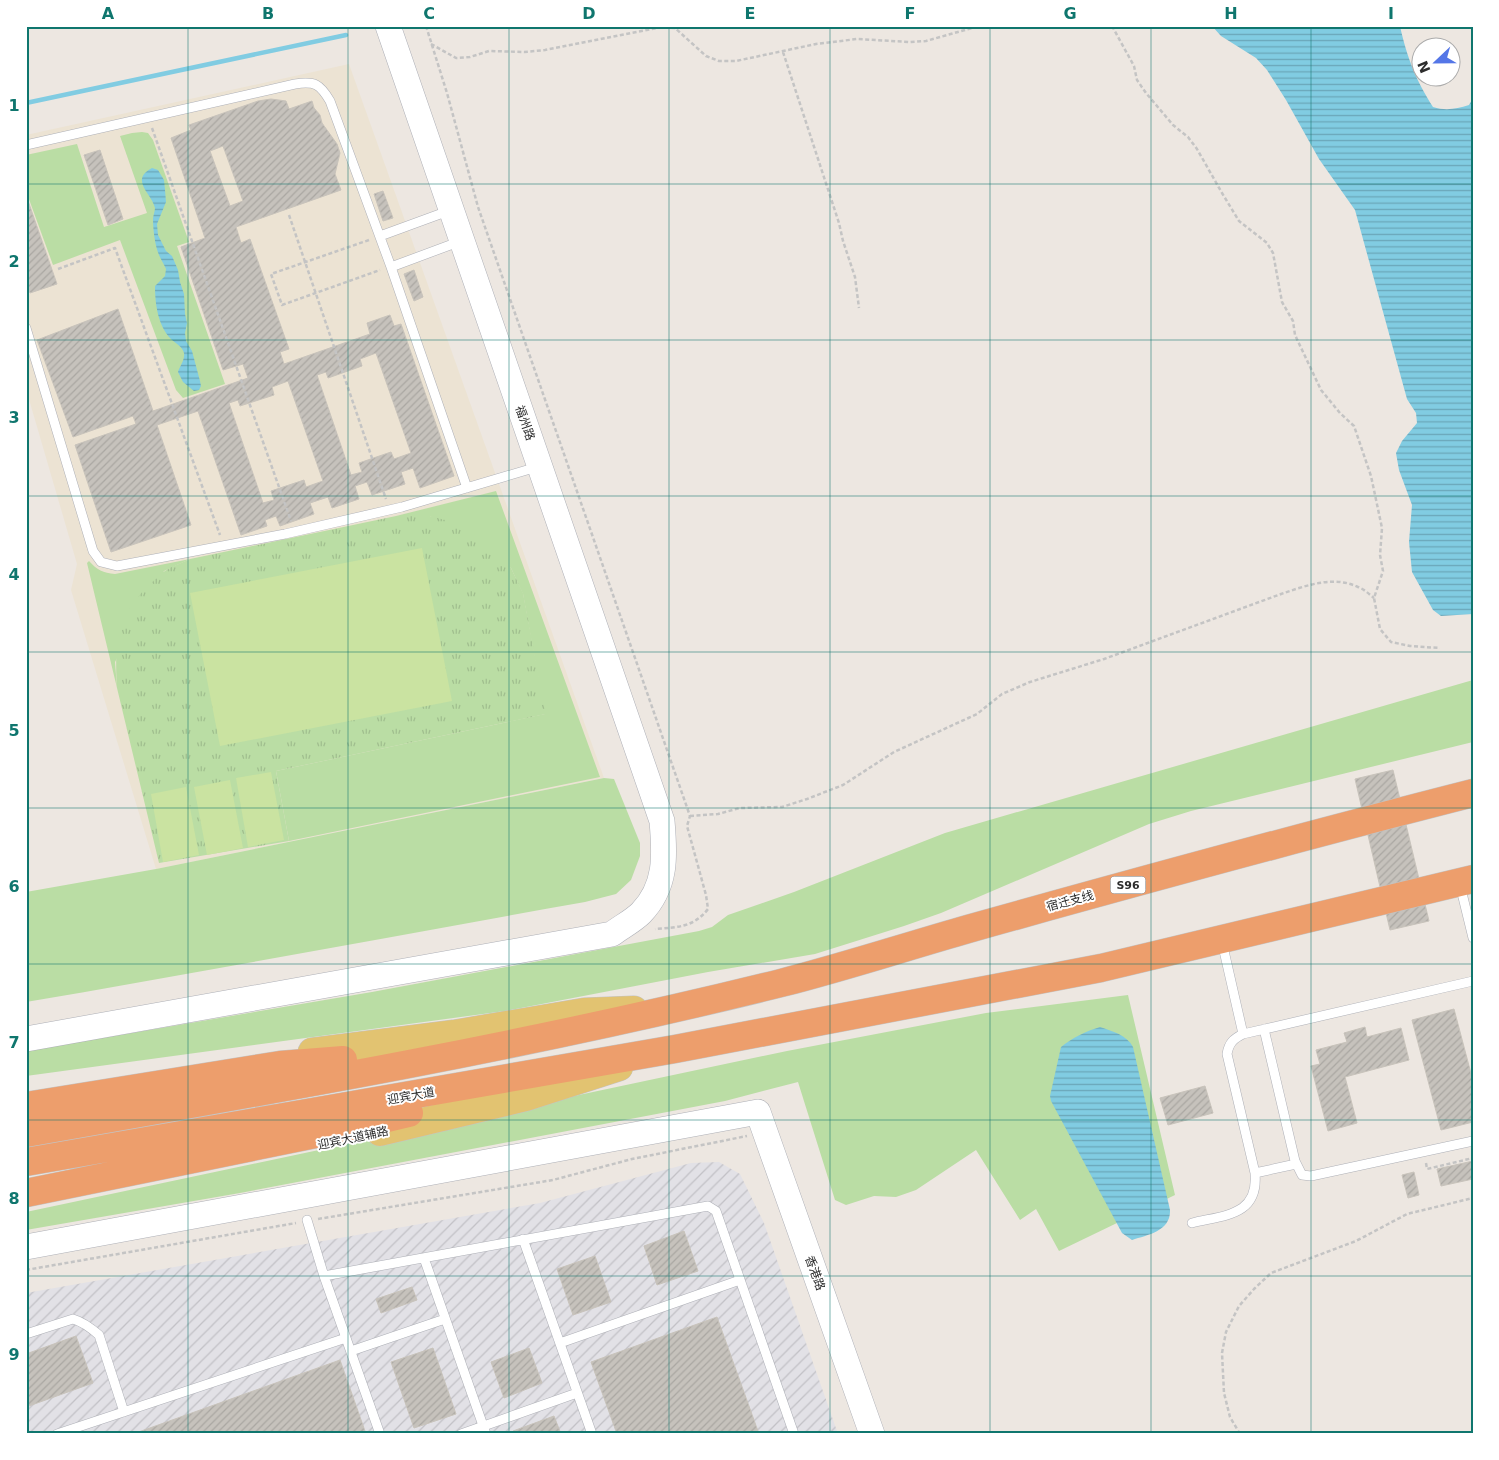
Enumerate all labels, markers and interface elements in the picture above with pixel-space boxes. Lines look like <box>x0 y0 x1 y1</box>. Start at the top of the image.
text: A <box>102 4 115 23</box>
text: B <box>262 4 274 23</box>
text: C <box>423 4 435 23</box>
text: D <box>582 4 596 23</box>
text: E <box>745 4 755 23</box>
text: F <box>905 4 915 23</box>
text: G <box>1063 4 1077 23</box>
text: H <box>1224 4 1238 23</box>
text: I <box>1388 4 1394 23</box>
north arrow <box>1412 38 1462 88</box>
text: N <box>1414 58 1434 75</box>
text: 1 <box>8 96 20 115</box>
text: 2 <box>8 252 20 271</box>
street label: 福州路 <box>513 404 537 442</box>
text: 3 <box>8 408 20 427</box>
text: 4 <box>8 565 20 584</box>
text: 5 <box>8 721 20 740</box>
road number: S96 <box>1110 876 1146 894</box>
text: 6 <box>8 877 20 896</box>
street label: 宿迁支线 <box>1045 888 1095 914</box>
text: 7 <box>8 1033 20 1052</box>
street label: 迎宾大道 <box>386 1085 436 1107</box>
street label: 迎宾大道辅路 <box>316 1124 390 1152</box>
text: 8 <box>8 1189 20 1208</box>
street label: 香港路 <box>802 1254 828 1292</box>
text: 9 <box>8 1345 20 1364</box>

